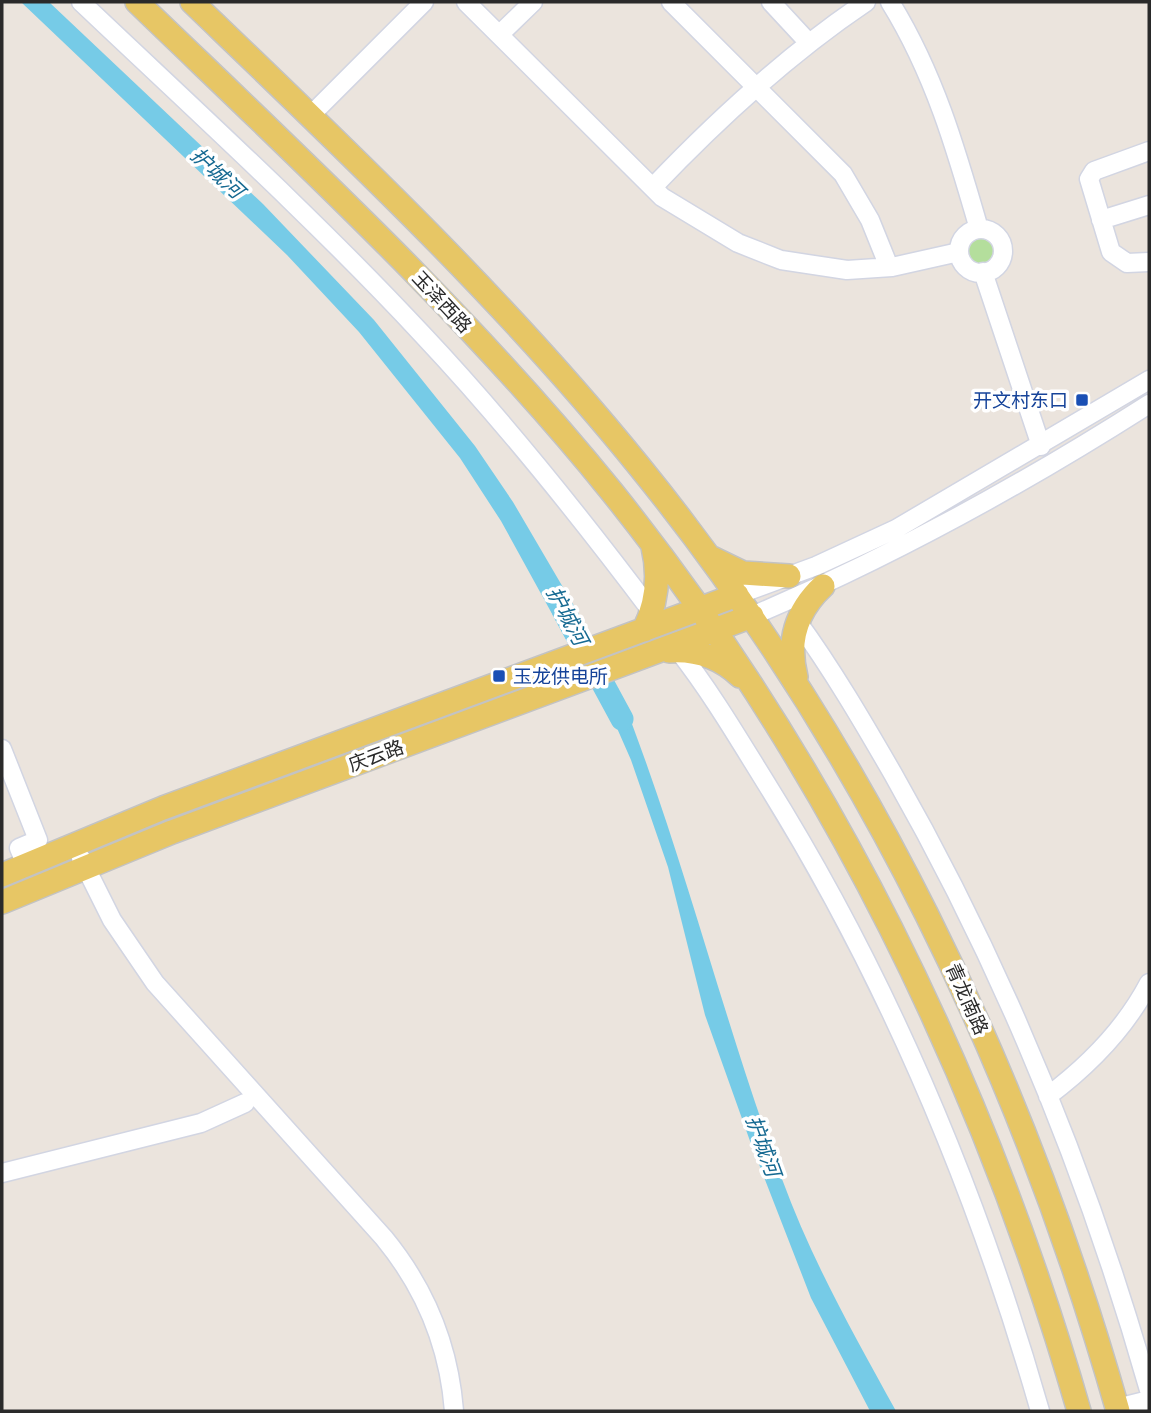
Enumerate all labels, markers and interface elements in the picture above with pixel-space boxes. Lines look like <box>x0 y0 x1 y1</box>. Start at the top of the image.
water label: 护城河 <box>186 143 251 206</box>
street label: 玉泽西路 <box>408 266 476 338</box>
place label: 开文村东口 <box>973 389 1068 412</box>
marker: 开文村东口 <box>1074 392 1090 408</box>
water label: 护城河 <box>542 583 594 653</box>
place label: 玉龙供电所 <box>513 665 608 688</box>
marker: 玉龙供电所 <box>491 668 507 684</box>
street label: 庆云路 <box>345 735 407 777</box>
street label: 青龙南路 <box>941 960 993 1038</box>
water label: 护城河 <box>741 1112 786 1183</box>

